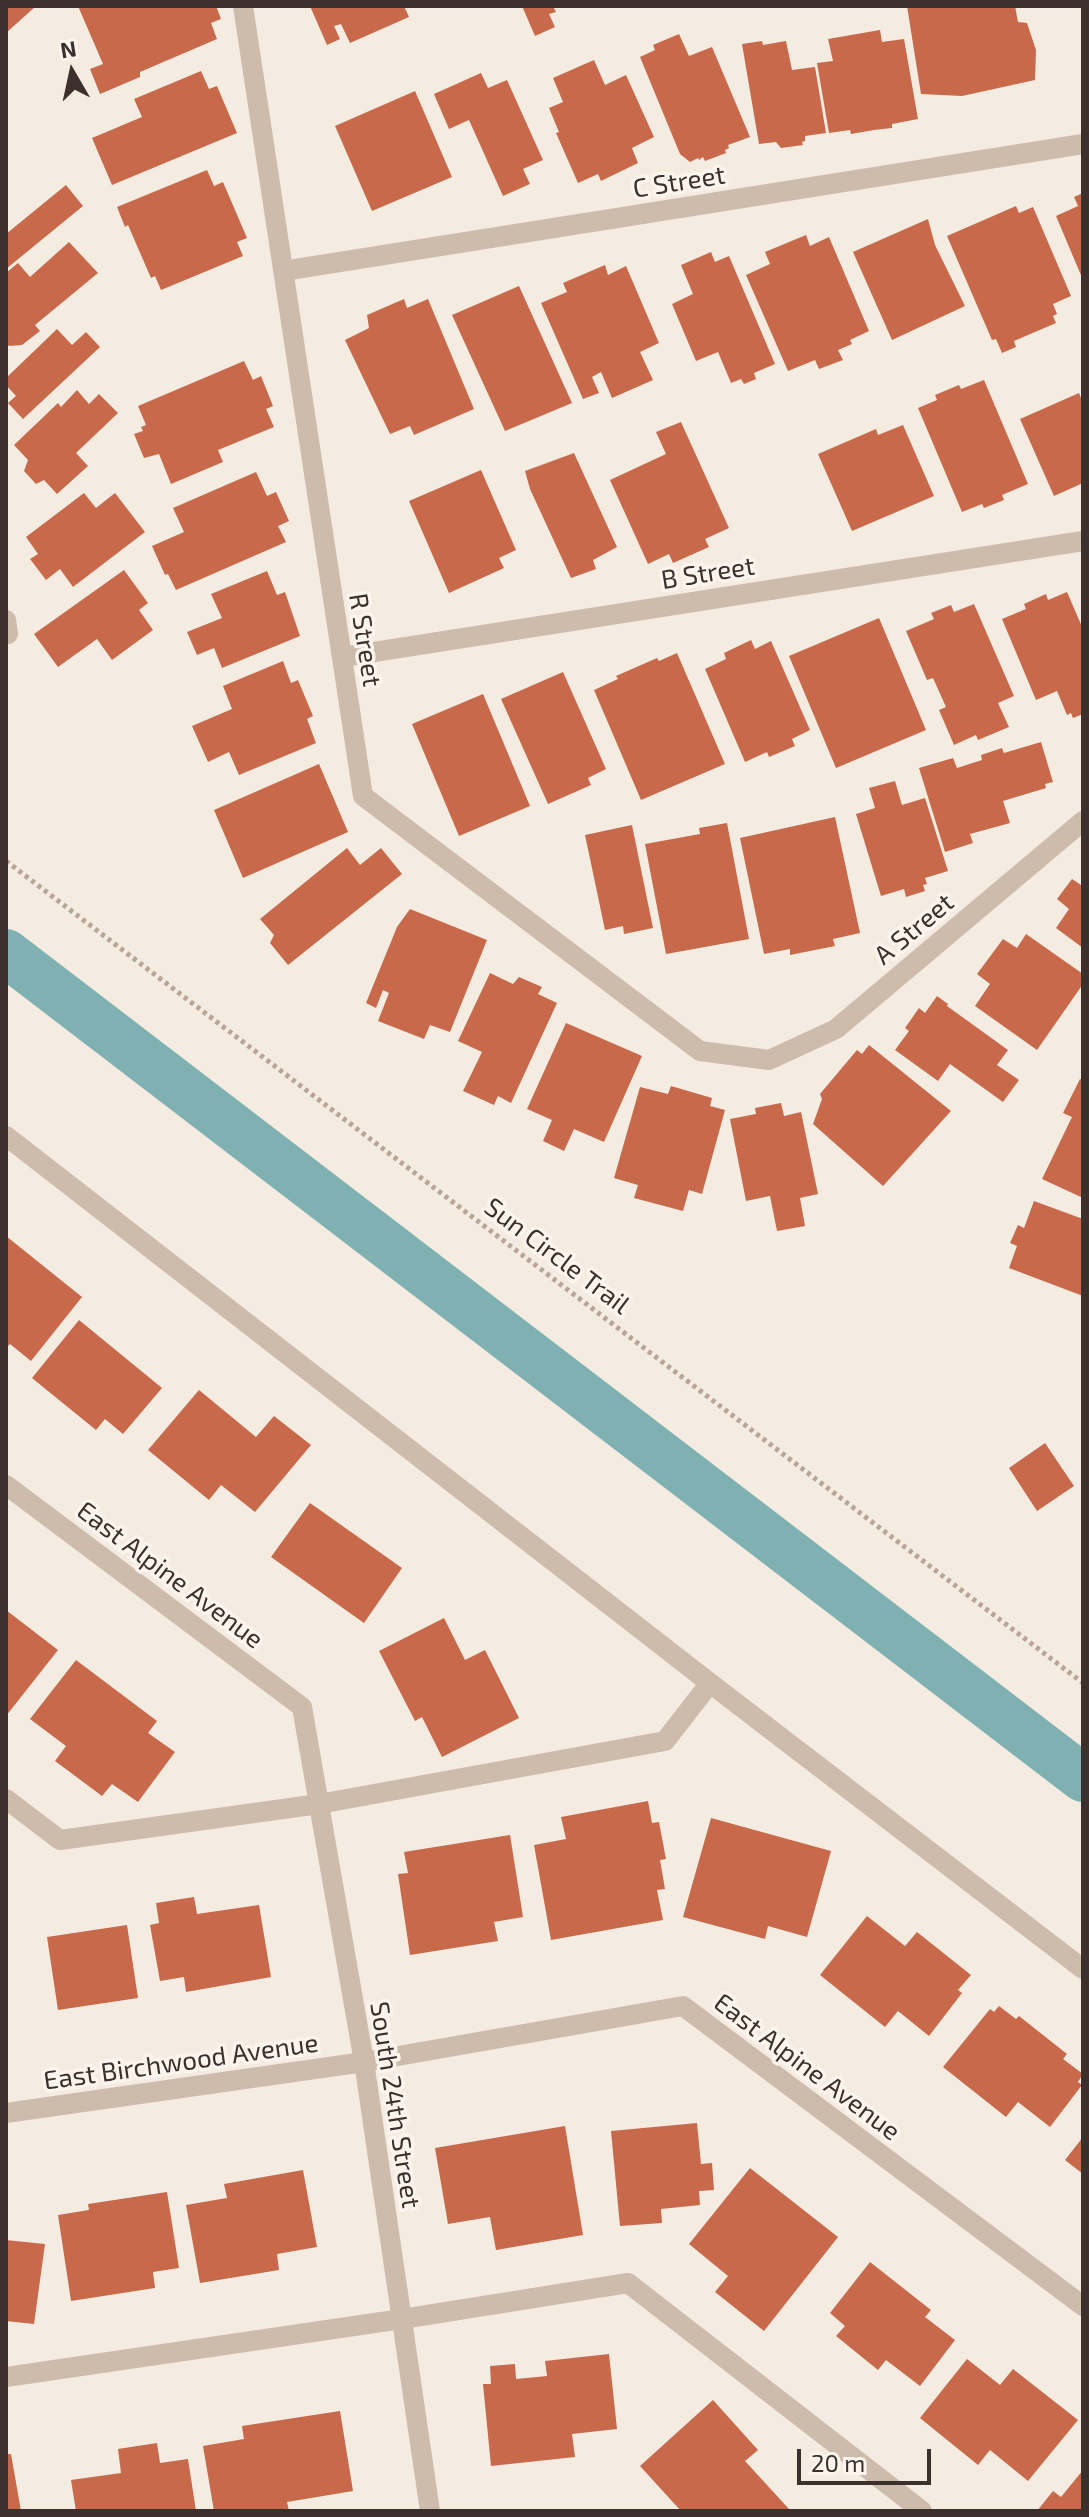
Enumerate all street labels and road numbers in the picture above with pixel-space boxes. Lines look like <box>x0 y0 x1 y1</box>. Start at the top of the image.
street label: C Street <box>631 159 727 205</box>
street label: B Street <box>659 550 757 596</box>
street label: R Street <box>342 591 388 689</box>
street label: A Street <box>868 887 960 971</box>
street label: Sun Circle Trail <box>478 1191 636 1321</box>
street label: East Alpine Avenue <box>71 1495 269 1655</box>
street label: East Alpine Avenue <box>708 1987 906 2147</box>
street label: South 24th Street <box>363 2000 427 2210</box>
street label: East Birchwood Avenue <box>42 2027 320 2097</box>

